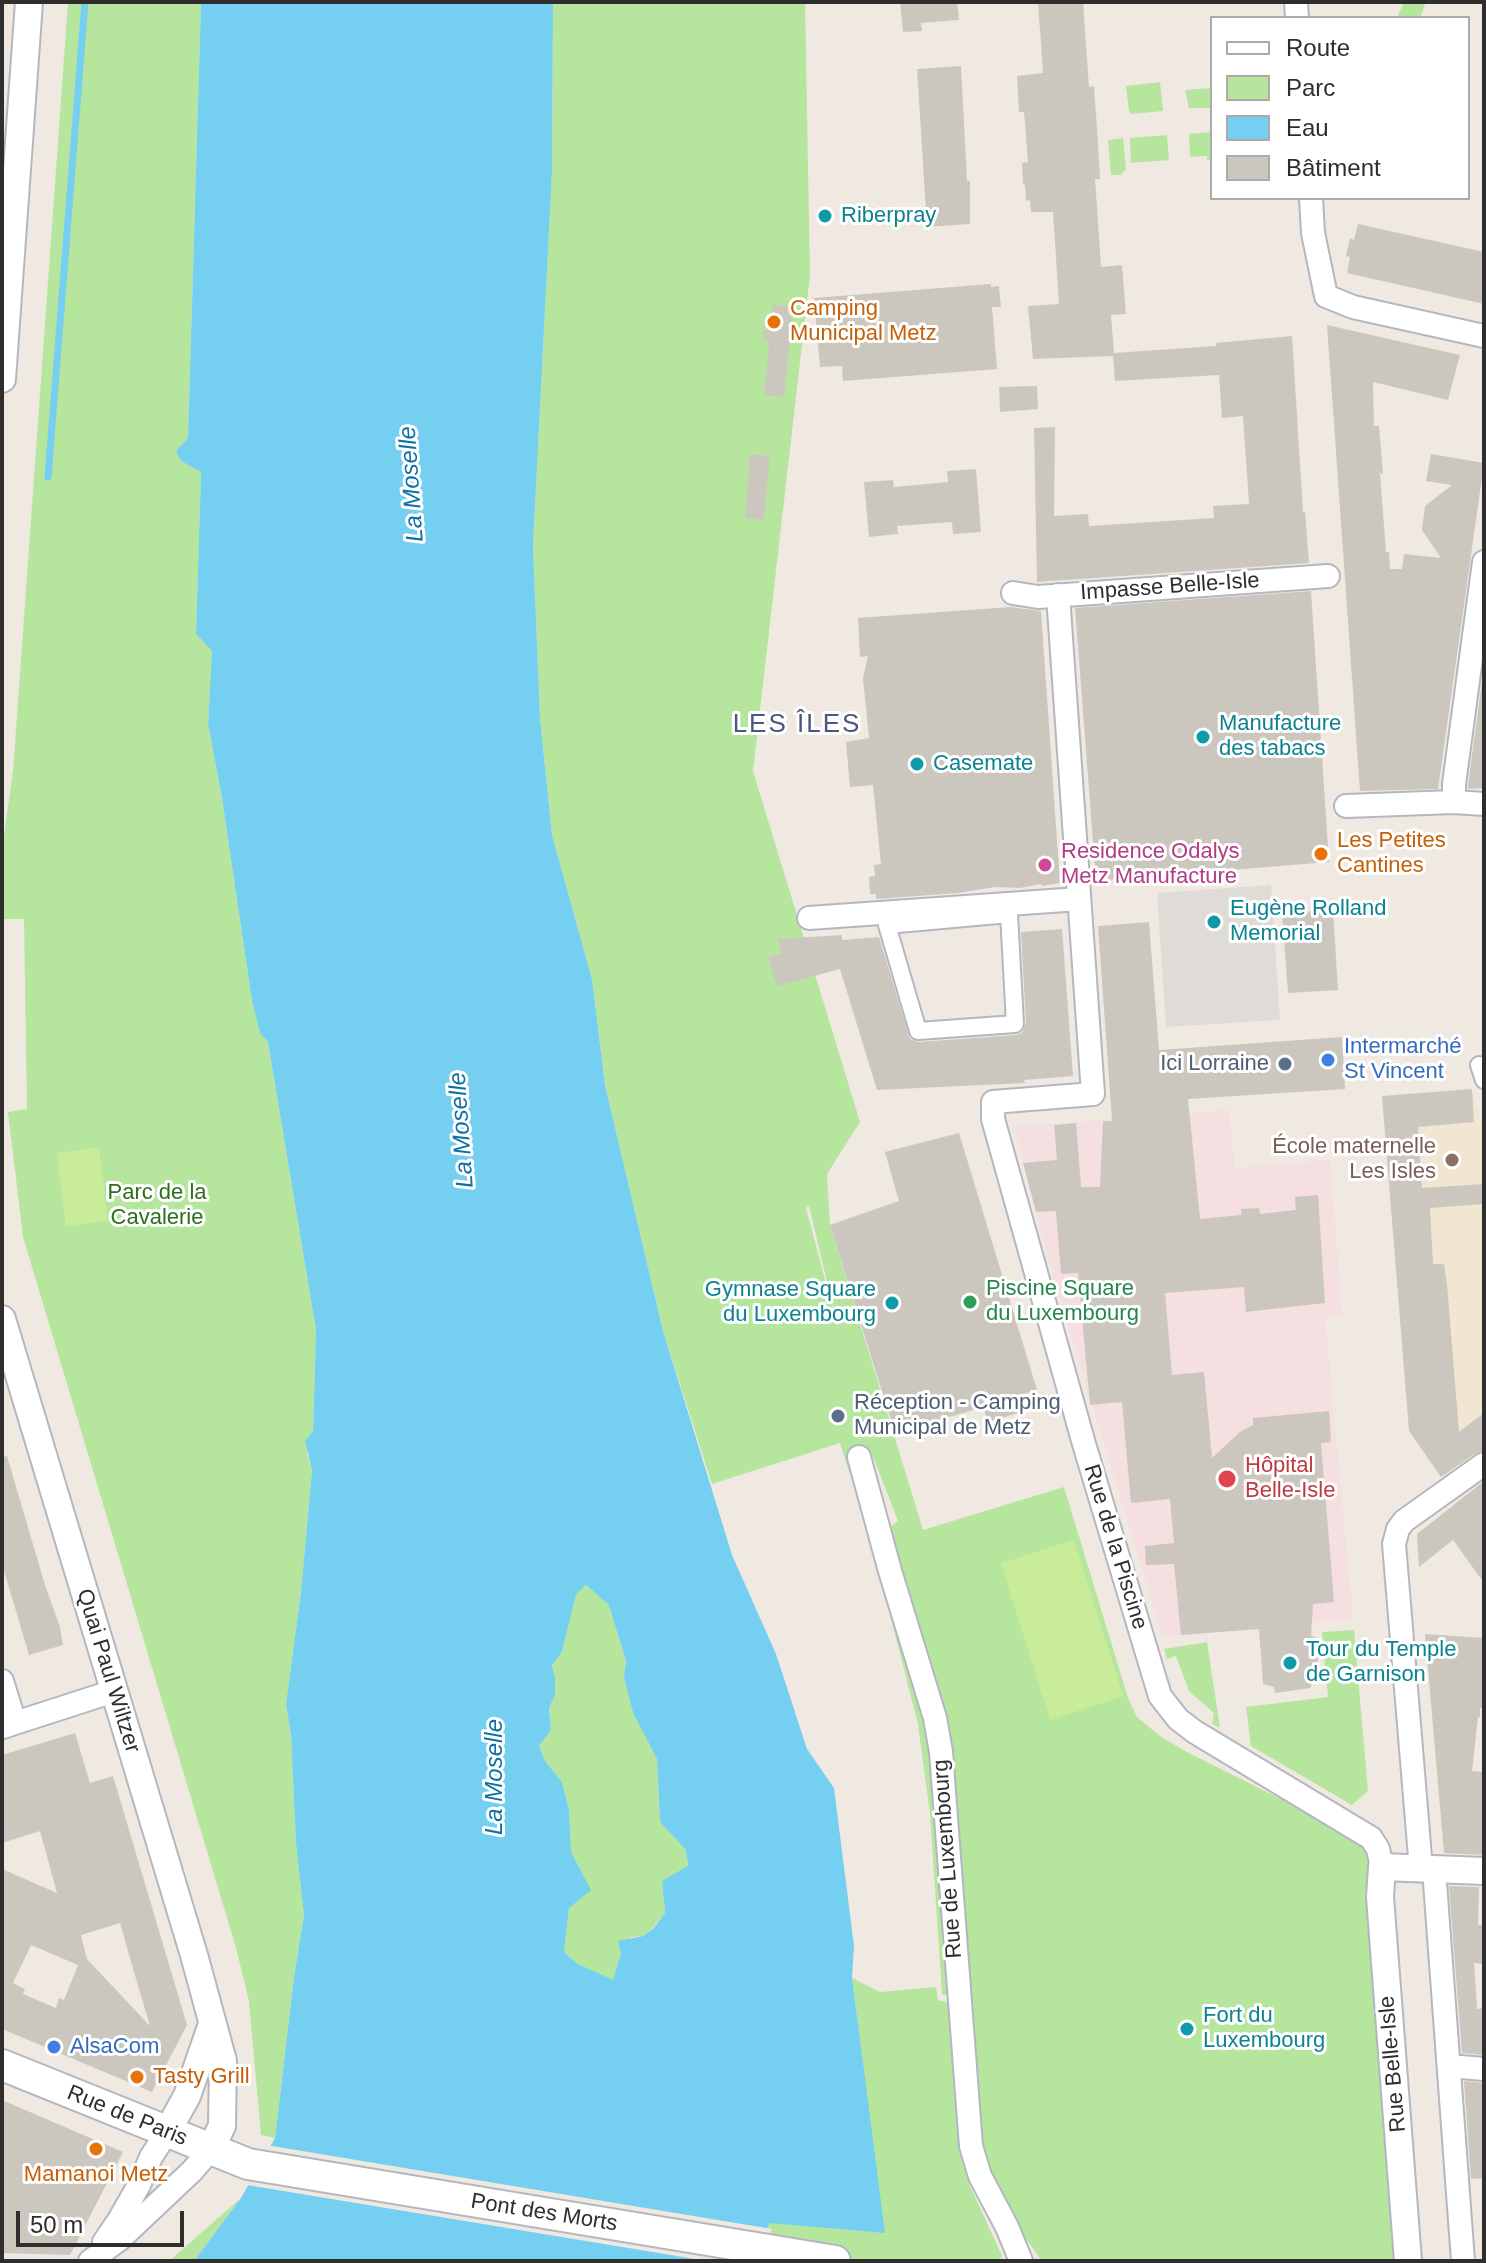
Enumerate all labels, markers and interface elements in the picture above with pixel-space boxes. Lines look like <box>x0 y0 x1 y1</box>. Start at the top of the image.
legend <box>1210 16 1470 200</box>
text: Route <box>1286 34 1350 61</box>
text: Parc <box>1286 74 1335 101</box>
text: Eau <box>1286 114 1329 141</box>
text: Bâtiment <box>1286 154 1381 181</box>
place label: Riberpray <box>841 203 936 229</box>
marker: Riberpray <box>816 207 834 225</box>
place label: Camping Municipal Metz <box>790 296 937 348</box>
marker: Camping Municipal Metz <box>765 313 783 331</box>
water label: La Moselle <box>394 425 430 543</box>
street label: Impasse Belle-Isle <box>1079 568 1261 606</box>
district label: LES ÎLES <box>733 709 861 741</box>
place label: Manufacture des tabacs <box>1219 711 1341 762</box>
marker: Manufacture des tabacs <box>1194 728 1212 746</box>
place label: Casemate <box>933 751 1033 777</box>
marker: Casemate <box>908 755 926 773</box>
place label: Les Petites Cantines <box>1337 828 1446 880</box>
place label: Residence Odalys Metz Manufacture <box>1061 839 1240 890</box>
marker: Les Petites Cantines <box>1312 845 1330 863</box>
marker: Residence Odalys Metz Manufacture <box>1036 856 1054 874</box>
place label: Eugène Rolland Memorial <box>1230 896 1387 948</box>
marker: Eugène Rolland Memorial <box>1205 913 1223 931</box>
place label: Intermarché St Vincent <box>1344 1034 1461 1086</box>
place label: Ici Lorraine <box>1160 1051 1269 1077</box>
marker: Intermarché St Vincent <box>1319 1051 1337 1069</box>
marker: Ici Lorraine <box>1276 1055 1294 1073</box>
water label: La Moselle <box>444 1071 480 1189</box>
place label: École maternelle Les Isles <box>1272 1134 1436 1186</box>
marker: École maternelle Les Isles <box>1443 1151 1461 1169</box>
park label: Parc de la Cavalerie <box>107 1180 207 1232</box>
place label: Piscine Square du Luxembourg <box>986 1276 1139 1328</box>
place label: Gymnase Square du Luxembourg <box>705 1277 876 1328</box>
marker: Piscine Square du Luxembourg <box>961 1293 979 1311</box>
marker: Gymnase Square du Luxembourg <box>883 1294 901 1312</box>
place label: Réception - Camping Municipal de Metz <box>854 1390 1061 1442</box>
marker: Réception - Camping Municipal de Metz <box>829 1407 847 1425</box>
place label: Hôpital Belle-Isle <box>1245 1453 1335 1504</box>
street label: Rue de la Piscine <box>1077 1461 1153 1633</box>
marker: Hôpital Belle-Isle <box>1216 1468 1238 1490</box>
street label: Quai Paul Wiltzer <box>71 1586 145 1756</box>
place label: Tour du Temple de Garnison <box>1306 1637 1456 1688</box>
marker: Tour du Temple de Garnison <box>1281 1654 1299 1672</box>
water label: La Moselle <box>481 1719 509 1835</box>
street label: Rue de Luxembourg <box>928 1759 968 1959</box>
street label: Rue Belle-Isle <box>1374 1995 1412 2133</box>
place label: Fort du Luxembourg <box>1203 2003 1325 2054</box>
marker: Fort du Luxembourg <box>1178 2020 1196 2038</box>
place label: AlsaCom <box>70 2034 159 2060</box>
marker: AlsaCom <box>45 2038 63 2056</box>
place label: Tasty Grill <box>153 2064 250 2090</box>
marker: Tasty Grill <box>128 2068 146 2086</box>
street label: Rue de Paris <box>63 2080 191 2152</box>
marker: Mamanoi Metz <box>87 2140 105 2158</box>
place label: Mamanoi Metz <box>24 2162 168 2188</box>
street label: Pont des Morts <box>469 2188 619 2238</box>
scale bar <box>20 2195 188 2245</box>
text: 50 m <box>30 2211 83 2238</box>

